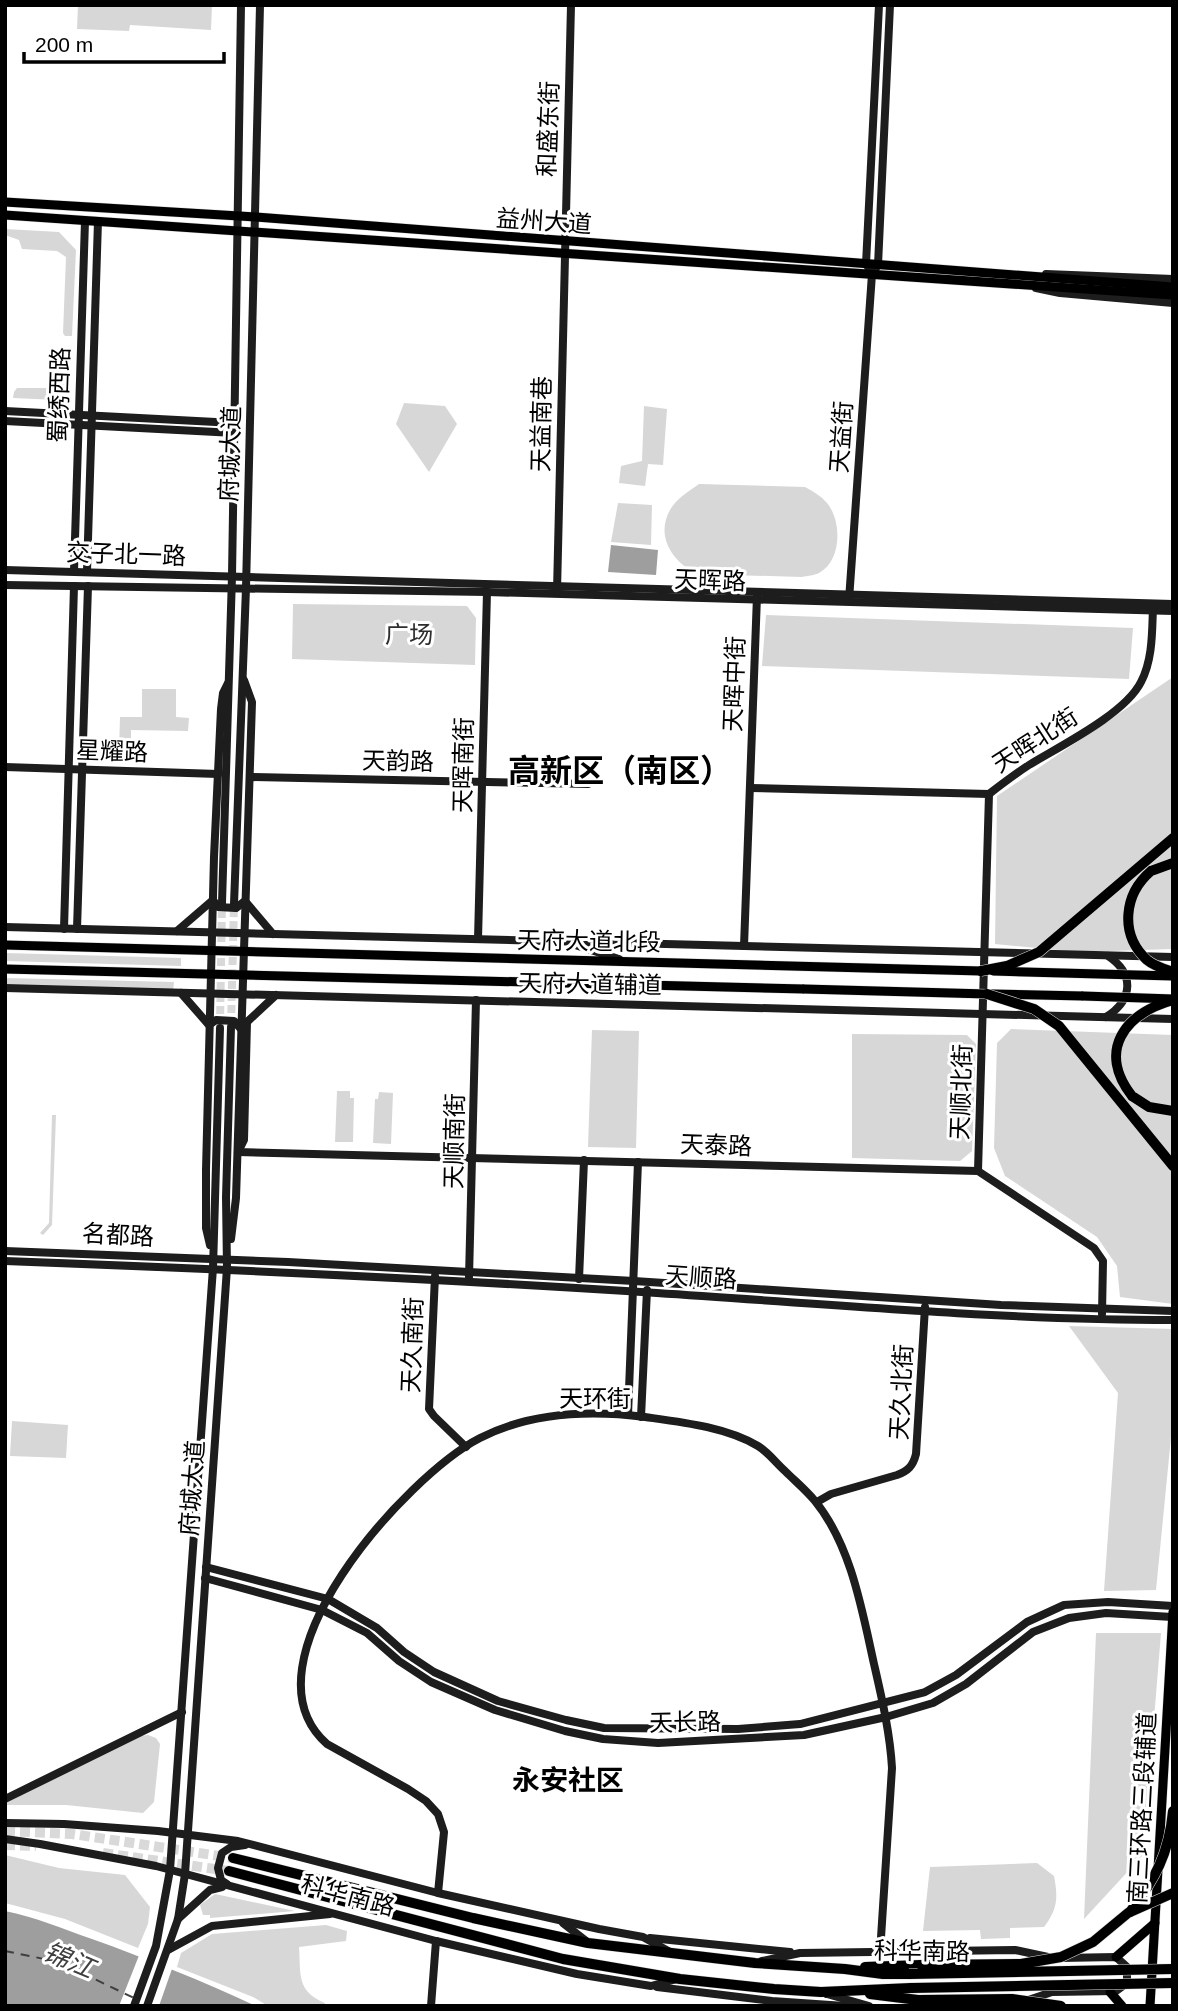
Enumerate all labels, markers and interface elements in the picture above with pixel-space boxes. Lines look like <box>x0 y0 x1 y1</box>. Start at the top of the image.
scale bar <box>24 21 224 65</box>
text: 200 m <box>35 33 93 56</box>
street label: 和盛东街 <box>533 81 563 177</box>
street label: 益州大道 <box>495 204 593 238</box>
street label: 蜀绣西路 <box>44 347 74 443</box>
street label: 天益南巷 <box>527 376 555 472</box>
street label: 天益街 <box>825 400 857 474</box>
street label: 府城大道 <box>215 406 245 502</box>
street label: 交子北一路 <box>66 538 186 570</box>
street label: 天晖路 <box>674 565 746 595</box>
park label: 广场 <box>385 621 433 648</box>
street label: 天晖中街 <box>719 636 749 732</box>
street label: 天晖北街 <box>987 703 1083 777</box>
street label: 天晖南街 <box>449 717 477 813</box>
street label: 星耀路 <box>76 736 148 766</box>
street label: 天韵路 <box>362 747 434 775</box>
district label: 高新区（南区） <box>508 753 732 789</box>
street label: 天府大道北段 <box>517 926 661 956</box>
street label: 天府大道辅道 <box>518 969 662 999</box>
street label: 天顺北街 <box>946 1044 976 1140</box>
street label: 天顺南街 <box>440 1093 468 1189</box>
street label: 天泰路 <box>680 1130 752 1160</box>
street label: 名都路 <box>81 1220 155 1250</box>
street label: 天顺路 <box>664 1261 738 1293</box>
street label: 天久南街 <box>397 1297 427 1393</box>
street label: 天久北街 <box>885 1343 917 1441</box>
street label: 天环街 <box>559 1385 631 1412</box>
street label: 府城大道 <box>175 1439 209 1537</box>
street label: 天长路 <box>649 1708 721 1736</box>
street label: 南三环路三段辅道 <box>1123 1711 1161 1905</box>
district label: 永安社区 <box>512 1765 624 1796</box>
street label: 科华南路 <box>298 1870 398 1920</box>
water label: 锦江 <box>39 1936 102 1985</box>
street label: 科华南路 <box>874 1937 970 1965</box>

